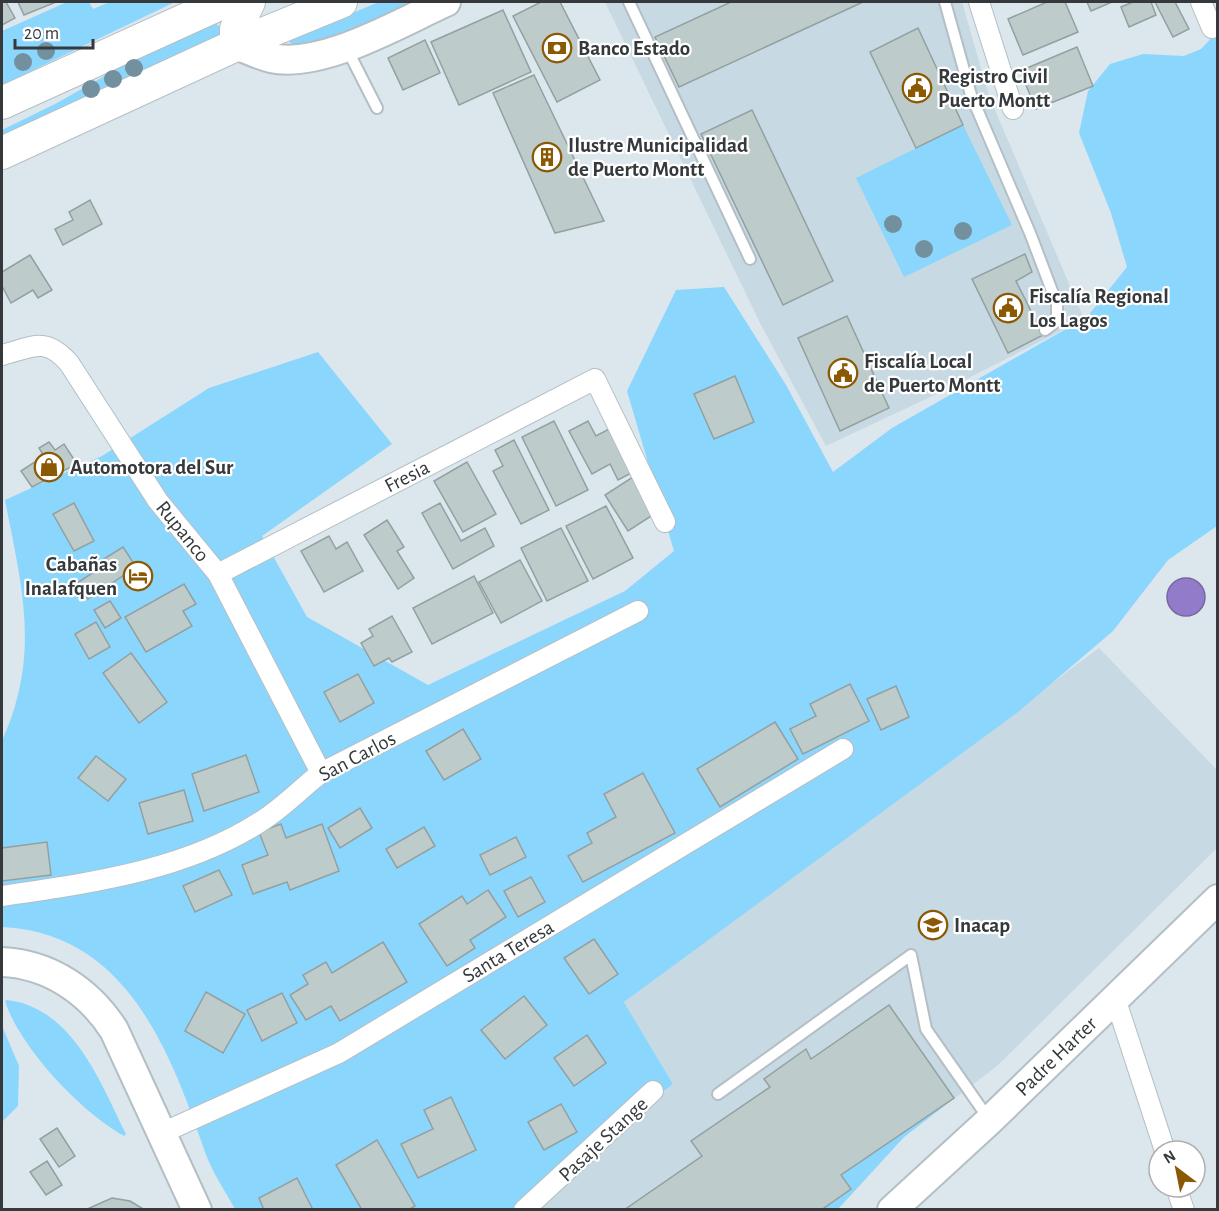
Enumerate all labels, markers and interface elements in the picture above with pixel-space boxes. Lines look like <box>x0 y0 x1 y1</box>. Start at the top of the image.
scale bar <box>15 12 93 50</box>
text: 20 m <box>24 25 59 43</box>
bank icon: Banco Estado <box>541 32 573 64</box>
place label: Banco Estado <box>578 38 690 59</box>
place label: Registro Civil Puerto Montt <box>938 66 1050 111</box>
public building icon: Registro Civil Puerto Montt <box>901 72 933 104</box>
place label: Ilustre Municipalidad de Puerto Montt <box>568 135 748 180</box>
building icon: Ilustre Municipalidad de Puerto Montt <box>531 141 563 173</box>
place label: Fiscalía Regional Los Lagos <box>1029 286 1169 331</box>
public building icon: Fiscalía Regional Los Lagos <box>992 292 1024 324</box>
place label: Fiscalía Local de Puerto Montt <box>864 351 1000 396</box>
public building icon: Fiscalía Local de Puerto Montt <box>827 357 859 389</box>
shop icon: Automotora del Sur <box>33 451 65 483</box>
street label: Fresia <box>381 456 433 497</box>
place label: Automotora del Sur <box>70 457 234 478</box>
street label: Rupanco <box>152 497 213 566</box>
place label: Cabañas Inalafquen <box>25 554 117 599</box>
hotel icon: Cabañas Inalafquen <box>122 560 154 592</box>
street label: San Carlos <box>315 728 399 785</box>
school or university icon: Inacap <box>917 909 949 941</box>
place label: Inacap <box>954 915 1010 936</box>
street label: Santa Teresa <box>459 916 558 987</box>
street label: Padre Harter <box>1012 1013 1101 1100</box>
street label: Pasaje Stange <box>555 1093 652 1186</box>
north arrow <box>1147 1139 1207 1199</box>
text: N <box>1161 1147 1179 1167</box>

